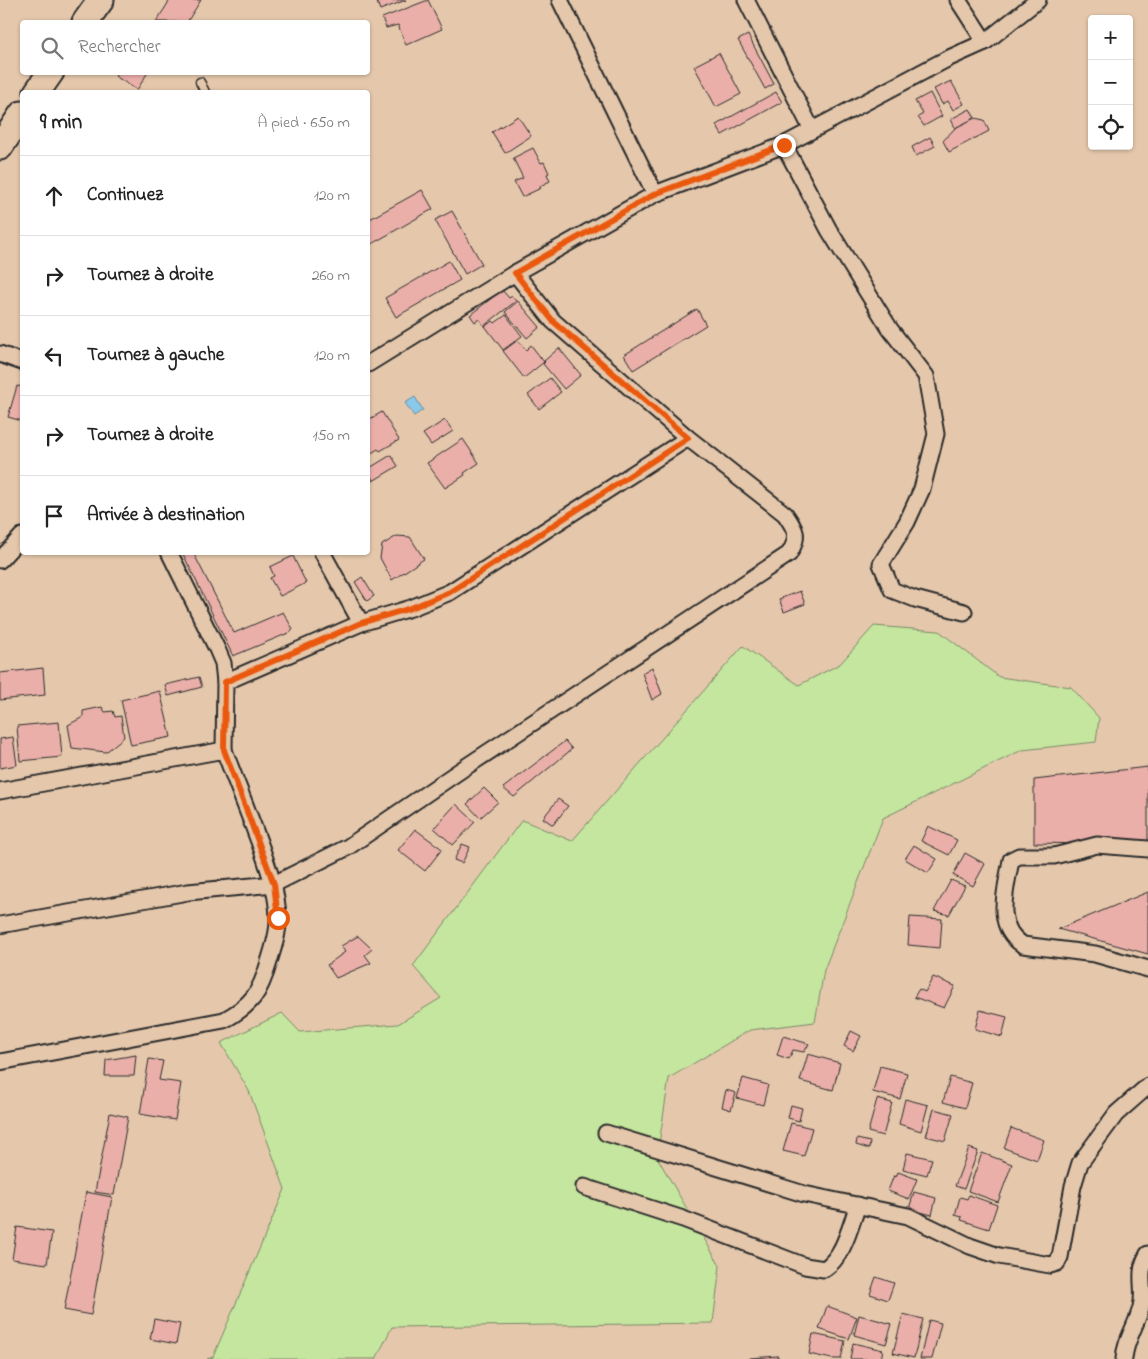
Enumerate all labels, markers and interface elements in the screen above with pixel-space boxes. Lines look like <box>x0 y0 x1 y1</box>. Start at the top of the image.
map controls <box>1088 15 1133 150</box>
button: + <box>1088 15 1133 60</box>
search box <box>20 20 370 75</box>
icon: search <box>38 34 66 62</box>
text: Rechercher <box>78 34 161 61</box>
button: − <box>1088 60 1133 105</box>
button: locate <box>1088 105 1133 150</box>
text: 9 min <box>40 108 82 138</box>
text: À pied · 650 m <box>257 111 350 135</box>
route end <box>773 134 796 157</box>
icon: ahead <box>40 182 68 210</box>
text: Continuez <box>87 182 163 209</box>
text: 120 m <box>314 184 350 208</box>
icon: right <box>40 262 68 290</box>
text: Tournez à droite <box>87 262 213 289</box>
text: 260 m <box>312 264 350 288</box>
icon: left <box>40 342 68 370</box>
text: Tournez à gauche <box>87 342 224 369</box>
text: 120 m <box>314 344 350 368</box>
icon: right <box>40 422 68 450</box>
text: Tournez à droite <box>87 422 213 449</box>
text: 150 m <box>312 424 350 448</box>
icon: arrive <box>40 502 68 530</box>
text: Arrivée à destination <box>87 502 245 529</box>
route start <box>267 907 290 930</box>

